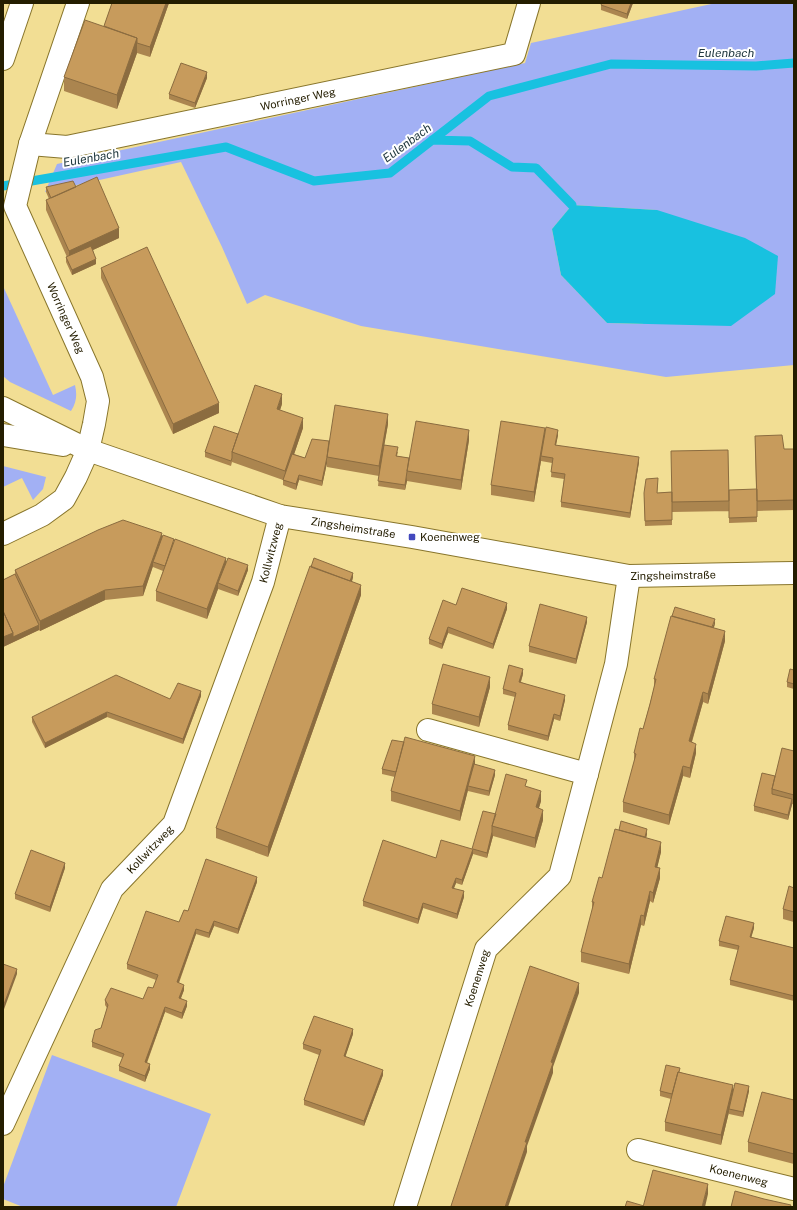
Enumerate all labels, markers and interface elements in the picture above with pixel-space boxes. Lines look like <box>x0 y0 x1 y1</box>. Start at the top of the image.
water label: Eulenbach <box>698 46 755 60</box>
street label: Worringer Weg <box>259 85 337 113</box>
water label: Eulenbach <box>380 121 434 165</box>
water label: Eulenbach <box>62 146 120 170</box>
street label: Worringer Weg <box>45 281 87 356</box>
street label: Zingsheimstraße <box>310 515 397 540</box>
street label: Kollwitzweg <box>257 521 284 584</box>
place label: Koenenweg <box>420 531 480 543</box>
marker: Koenenweg <box>407 532 417 542</box>
street label: Zingsheimstraße <box>630 568 716 582</box>
street label: Kollwitzweg <box>124 823 176 876</box>
street label: Koenenweg <box>462 947 492 1008</box>
street label: Koenenweg <box>708 1162 770 1188</box>

